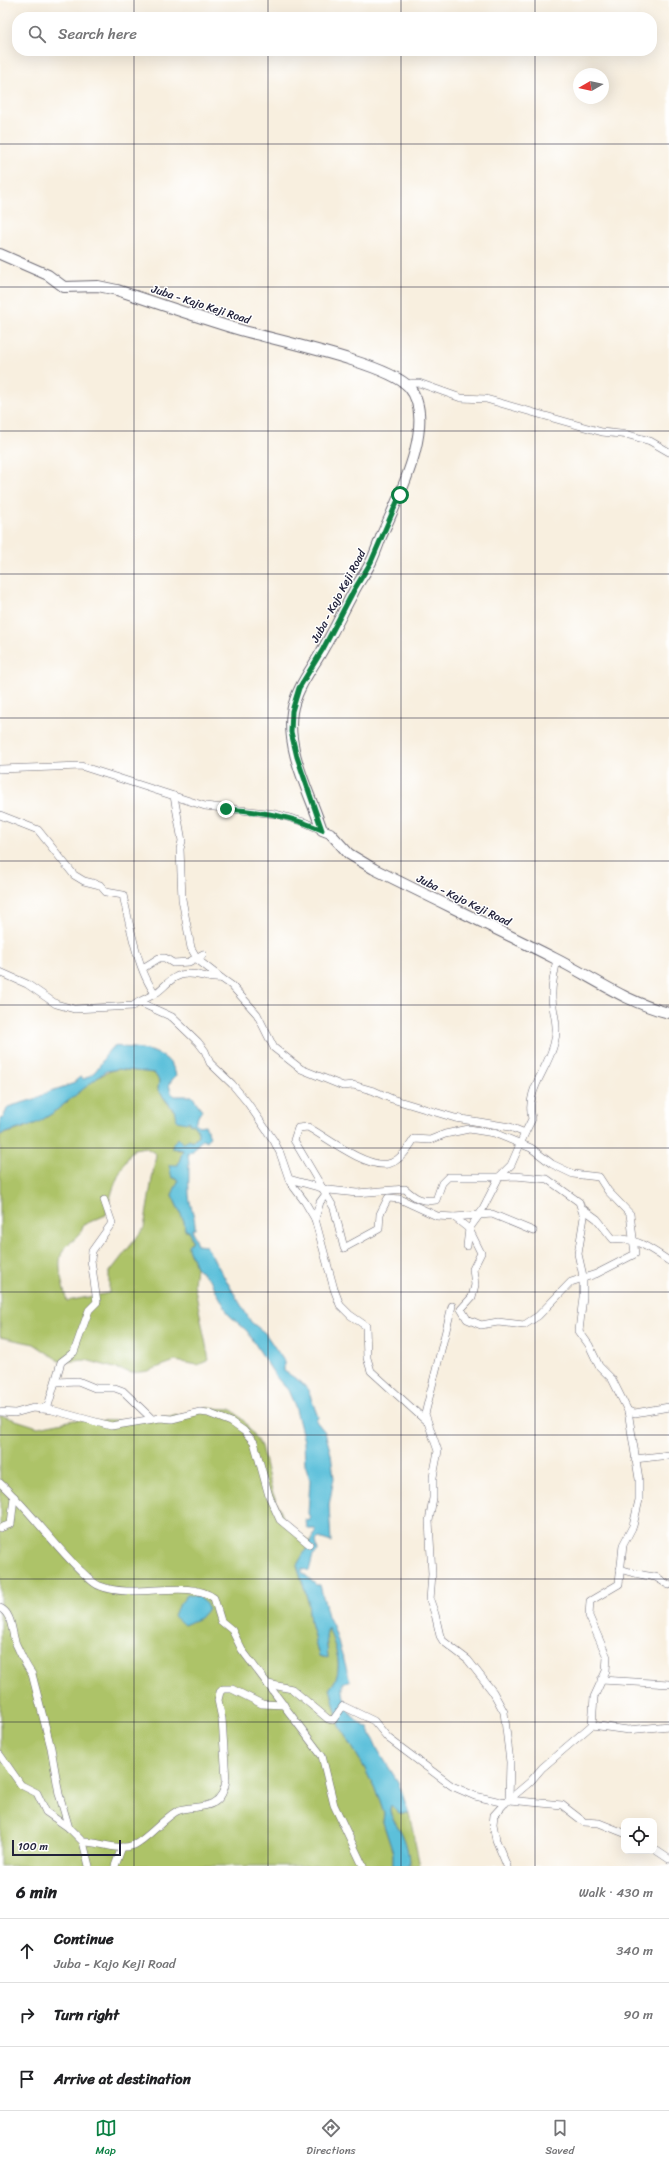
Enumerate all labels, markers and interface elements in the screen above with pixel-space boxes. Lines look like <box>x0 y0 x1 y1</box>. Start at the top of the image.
search box <box>12 12 657 56</box>
text: Search here <box>58 21 137 47</box>
icon: search <box>26 23 48 45</box>
north arrow <box>573 68 609 104</box>
street label: Juba - Kajo Keji Road <box>148 279 254 330</box>
route start <box>391 486 409 504</box>
street label: Juba - Kajo Keji Road <box>305 545 372 647</box>
route end <box>217 800 235 818</box>
street label: Juba - Kajo Keji Road <box>412 869 515 932</box>
map controls <box>621 1818 657 1854</box>
button: locate <box>621 1818 657 1854</box>
text: 100 m <box>18 1837 48 1856</box>
scale bar <box>12 1838 121 1857</box>
text: 6 min <box>16 1877 57 1907</box>
text: Walk · 430 m <box>579 1881 653 1904</box>
text: Continue <box>54 1926 114 1952</box>
text: 340 m <box>616 1939 653 1962</box>
icon: ahead <box>16 1940 38 1962</box>
text: Juba - Kajo Keji Road <box>54 1952 176 1975</box>
text: Turn right <box>54 2002 119 2028</box>
text: 90 m <box>623 2003 653 2026</box>
icon: right <box>16 2004 38 2026</box>
text: Arrive at destination <box>54 2066 191 2092</box>
icon: arrive <box>16 2068 38 2090</box>
tab: Map <box>95 2117 117 2160</box>
tab: Directions <box>306 2117 356 2160</box>
tab: Saved <box>545 2117 574 2160</box>

